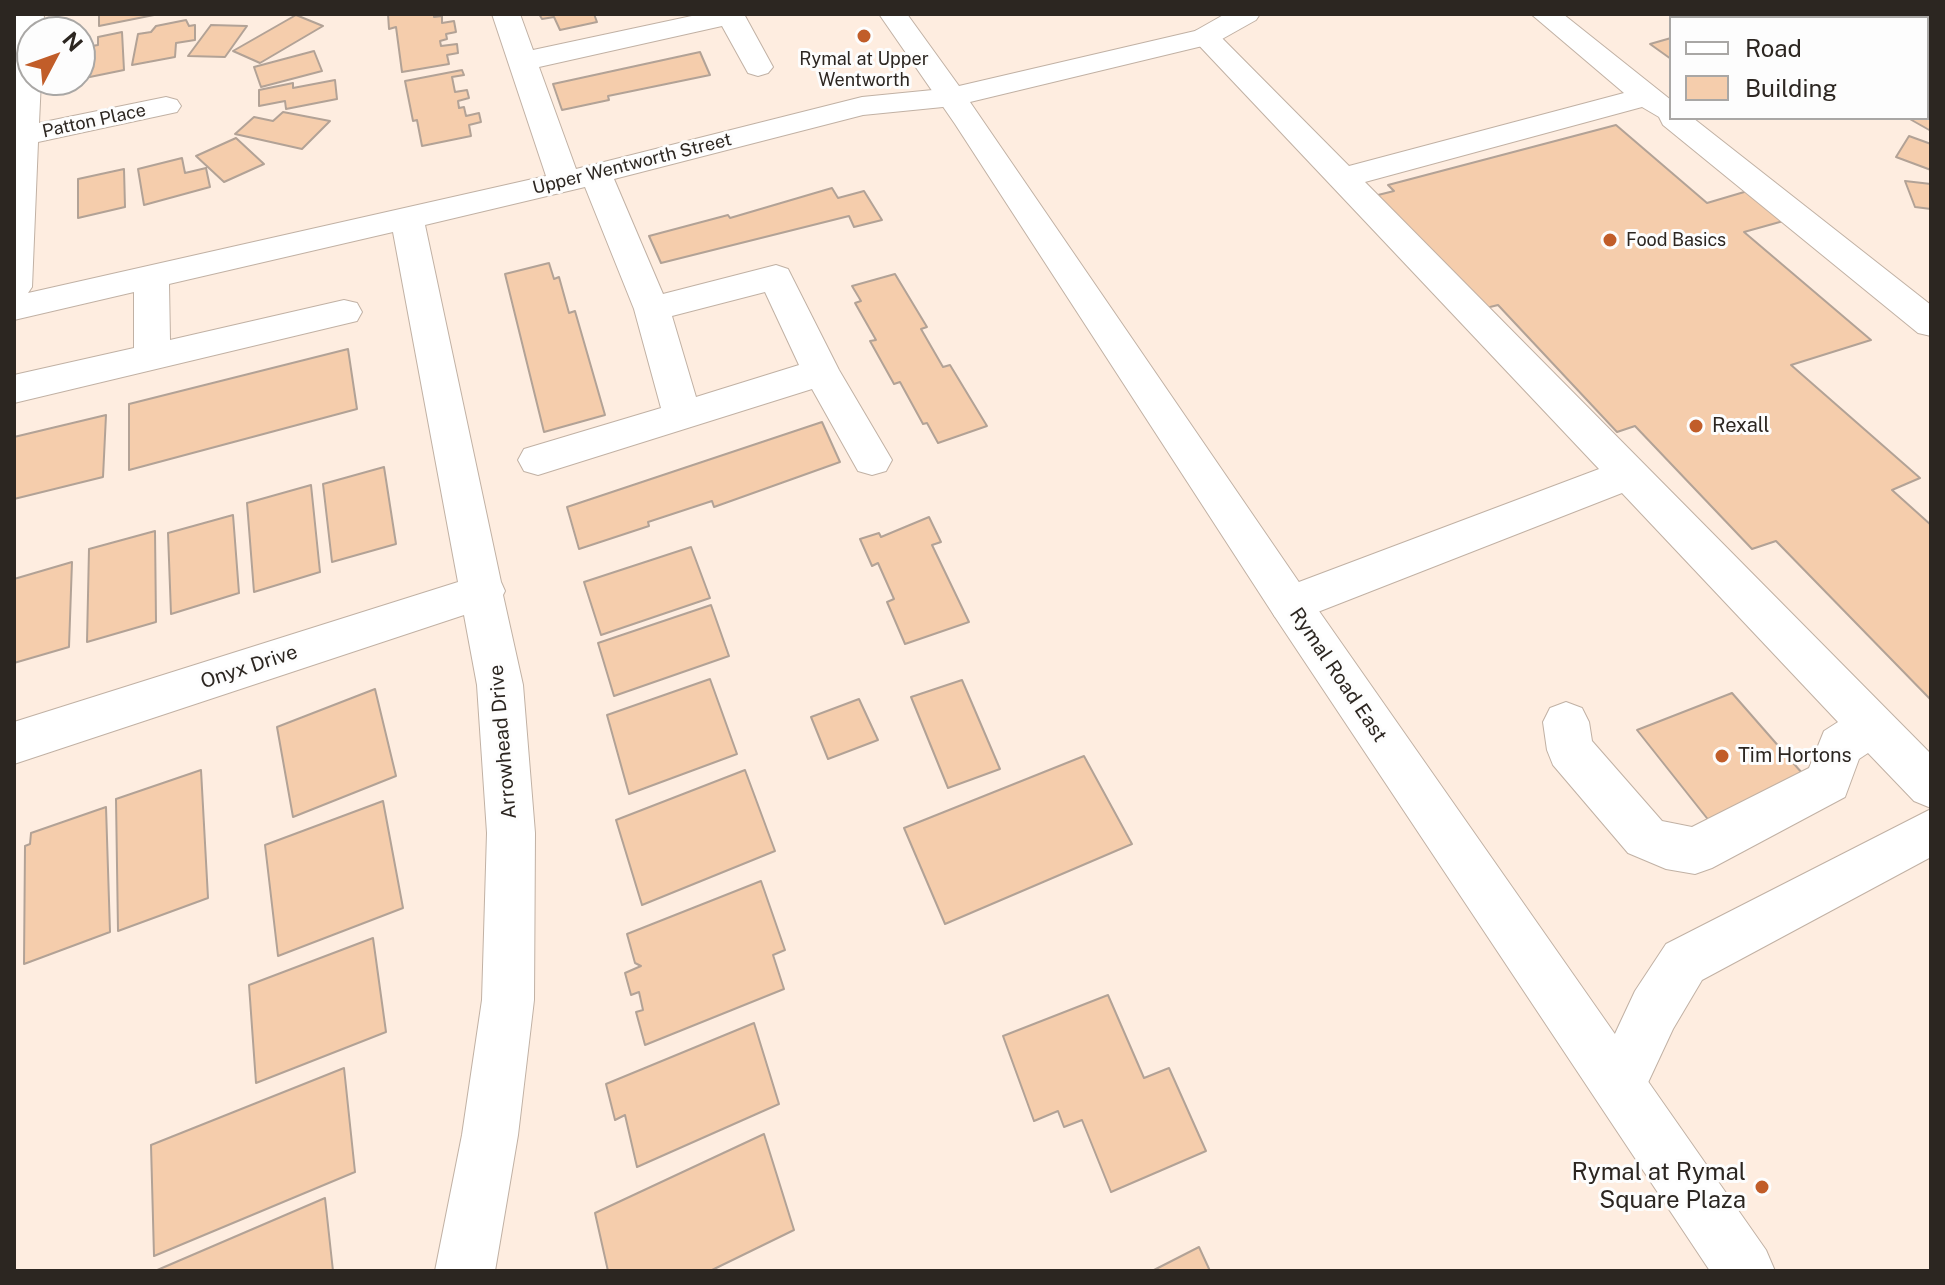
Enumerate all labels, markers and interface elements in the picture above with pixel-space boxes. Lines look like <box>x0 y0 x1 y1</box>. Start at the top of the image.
north arrow <box>16 16 96 96</box>
legend <box>1669 16 1929 120</box>
text: N <box>57 27 88 57</box>
marker: Rymal at Upper Wentworth <box>855 27 873 45</box>
text: Road <box>1745 34 1802 62</box>
place label: Rymal at Upper Wentworth <box>799 48 929 90</box>
text: Building <box>1745 74 1837 102</box>
street label: Patton Place <box>40 99 148 143</box>
street label: Upper Wentworth Street <box>530 129 734 199</box>
place label: Food Basics <box>1626 229 1726 251</box>
marker: Food Basics <box>1601 231 1619 249</box>
place label: Rexall <box>1712 414 1770 438</box>
marker: Rexall <box>1687 417 1705 435</box>
street label: Rymal Road East <box>1284 603 1392 747</box>
street label: Onyx Drive <box>198 640 300 694</box>
street label: Arrowhead Drive <box>484 664 522 820</box>
place label: Tim Hortons <box>1738 744 1852 768</box>
marker: Tim Hortons <box>1713 747 1731 765</box>
place label: Rymal at Rymal Square Plaza <box>1572 1159 1746 1215</box>
marker: Rymal at Rymal Square Plaza <box>1753 1178 1771 1196</box>

